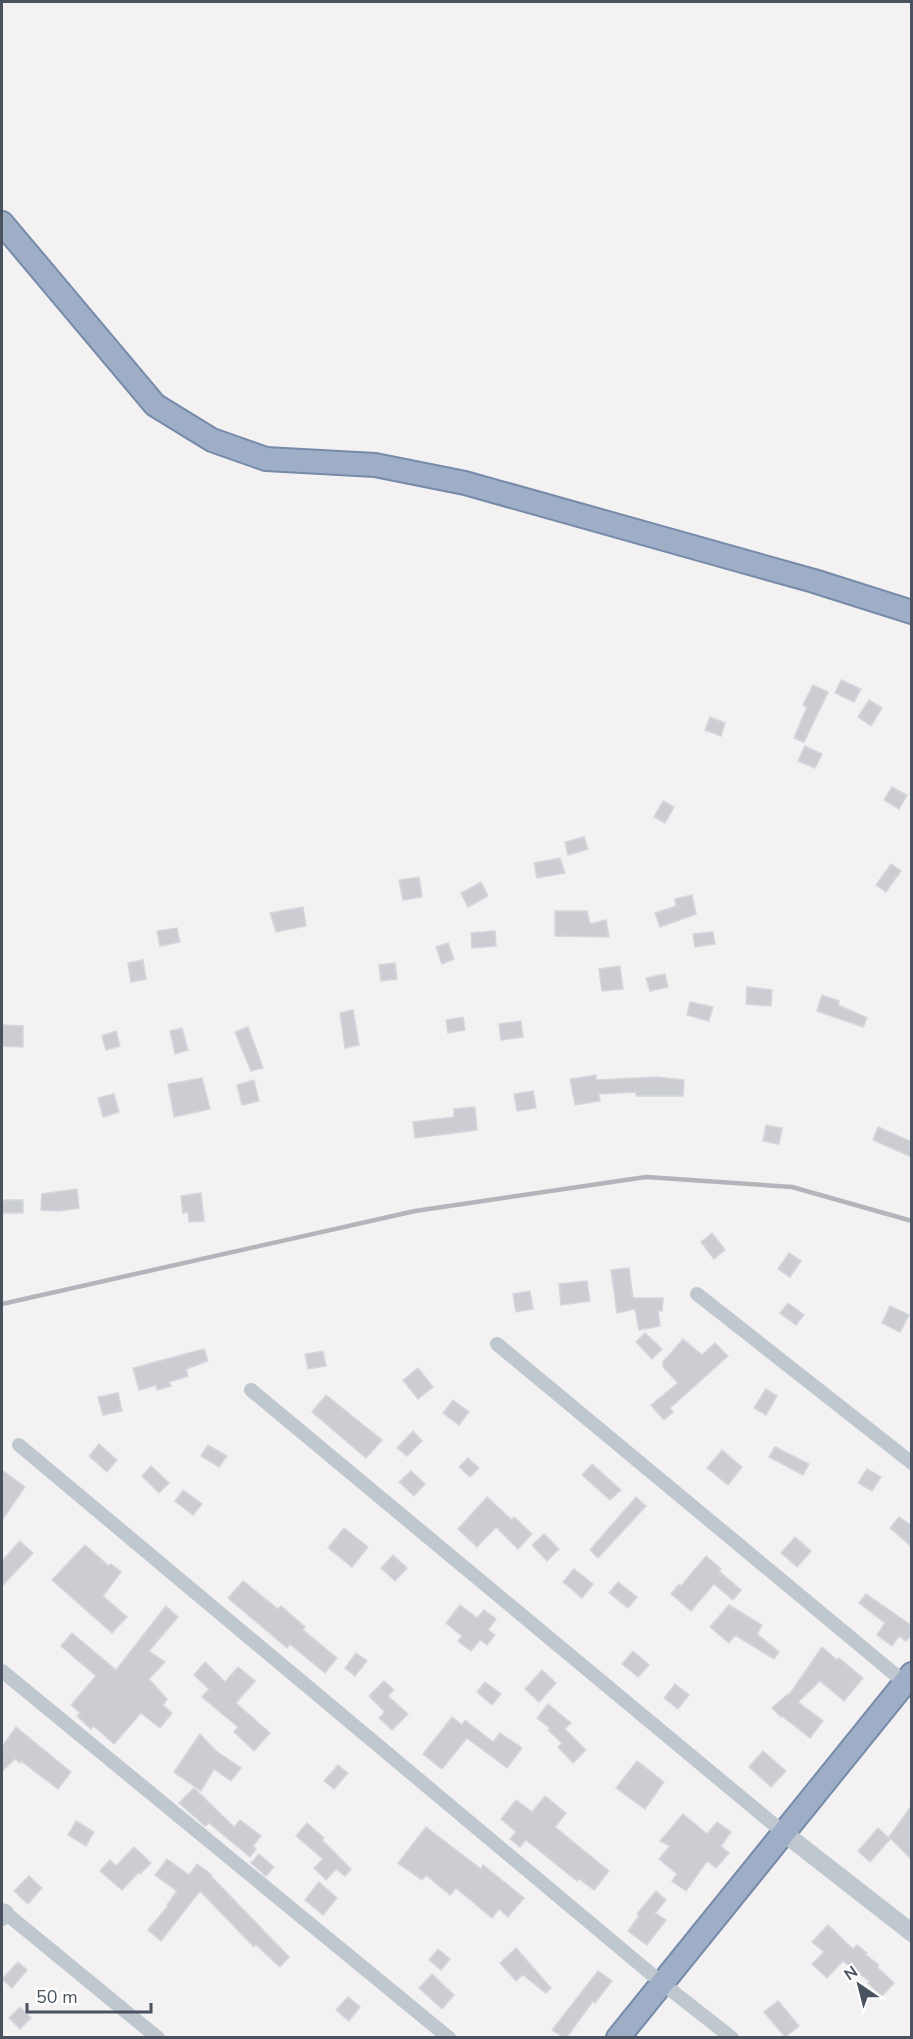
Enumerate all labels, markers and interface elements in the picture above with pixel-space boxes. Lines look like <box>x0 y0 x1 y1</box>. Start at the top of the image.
north arrow <box>829 1955 889 2015</box>
text: N <box>840 1961 862 1986</box>
scale bar <box>27 1976 152 2014</box>
text: 50 m <box>36 1985 78 2009</box>

